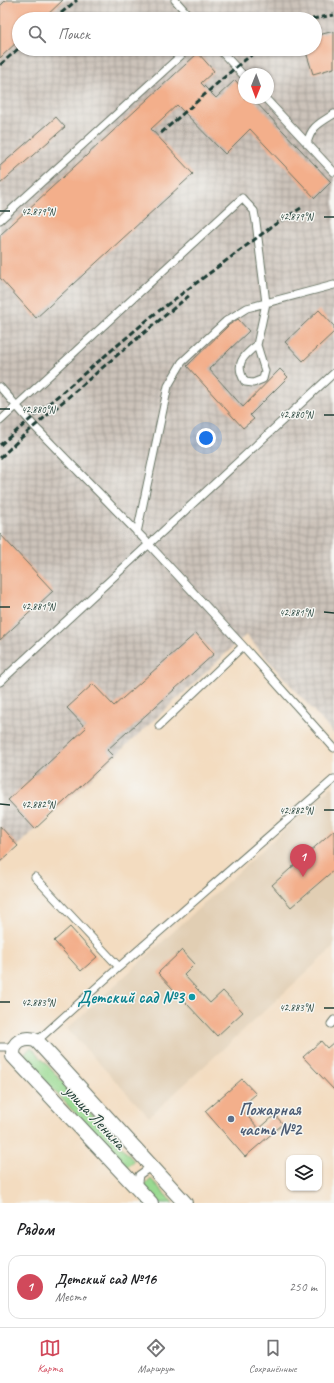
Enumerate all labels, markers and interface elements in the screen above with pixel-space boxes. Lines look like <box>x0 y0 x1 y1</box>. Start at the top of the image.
search box <box>12 12 322 56</box>
icon: search <box>26 23 48 45</box>
text: Поиск <box>58 25 90 44</box>
north arrow <box>238 68 274 104</box>
text: 42.879°N <box>21 205 57 218</box>
text: 42.879°N <box>279 210 315 223</box>
text: 42.880°N <box>21 403 57 416</box>
text: 42.880°N <box>279 408 315 421</box>
your location <box>196 428 216 448</box>
text: 42.881°N <box>21 600 57 613</box>
text: 42.881°N <box>279 606 315 619</box>
text: 42.882°N <box>21 798 57 811</box>
text: 42.882°N <box>279 804 315 817</box>
pin: 1 <box>290 844 316 877</box>
place label: Детский сад №3 <box>78 987 185 1008</box>
marker: Детский сад №3 <box>187 992 197 1002</box>
text: 42.883°N <box>21 996 57 1009</box>
text: 42.883°N <box>279 1001 315 1014</box>
street label: улица Ленина <box>59 1080 132 1155</box>
place label: Пожарная часть №2 <box>239 1099 302 1140</box>
marker: Пожарная часть №2 <box>226 1114 236 1124</box>
map controls <box>286 1155 322 1191</box>
button: layers <box>286 1155 322 1191</box>
text: Рядом <box>16 1219 54 1240</box>
text: Детский сад №16 <box>55 1270 156 1289</box>
text: 1 <box>27 1279 33 1295</box>
text: 250 m <box>289 1279 317 1295</box>
text: Место <box>55 1289 86 1305</box>
tab: Карта <box>37 1337 63 1375</box>
tab: Маршрут <box>138 1337 174 1375</box>
tab: Сохранённые <box>249 1337 297 1375</box>

